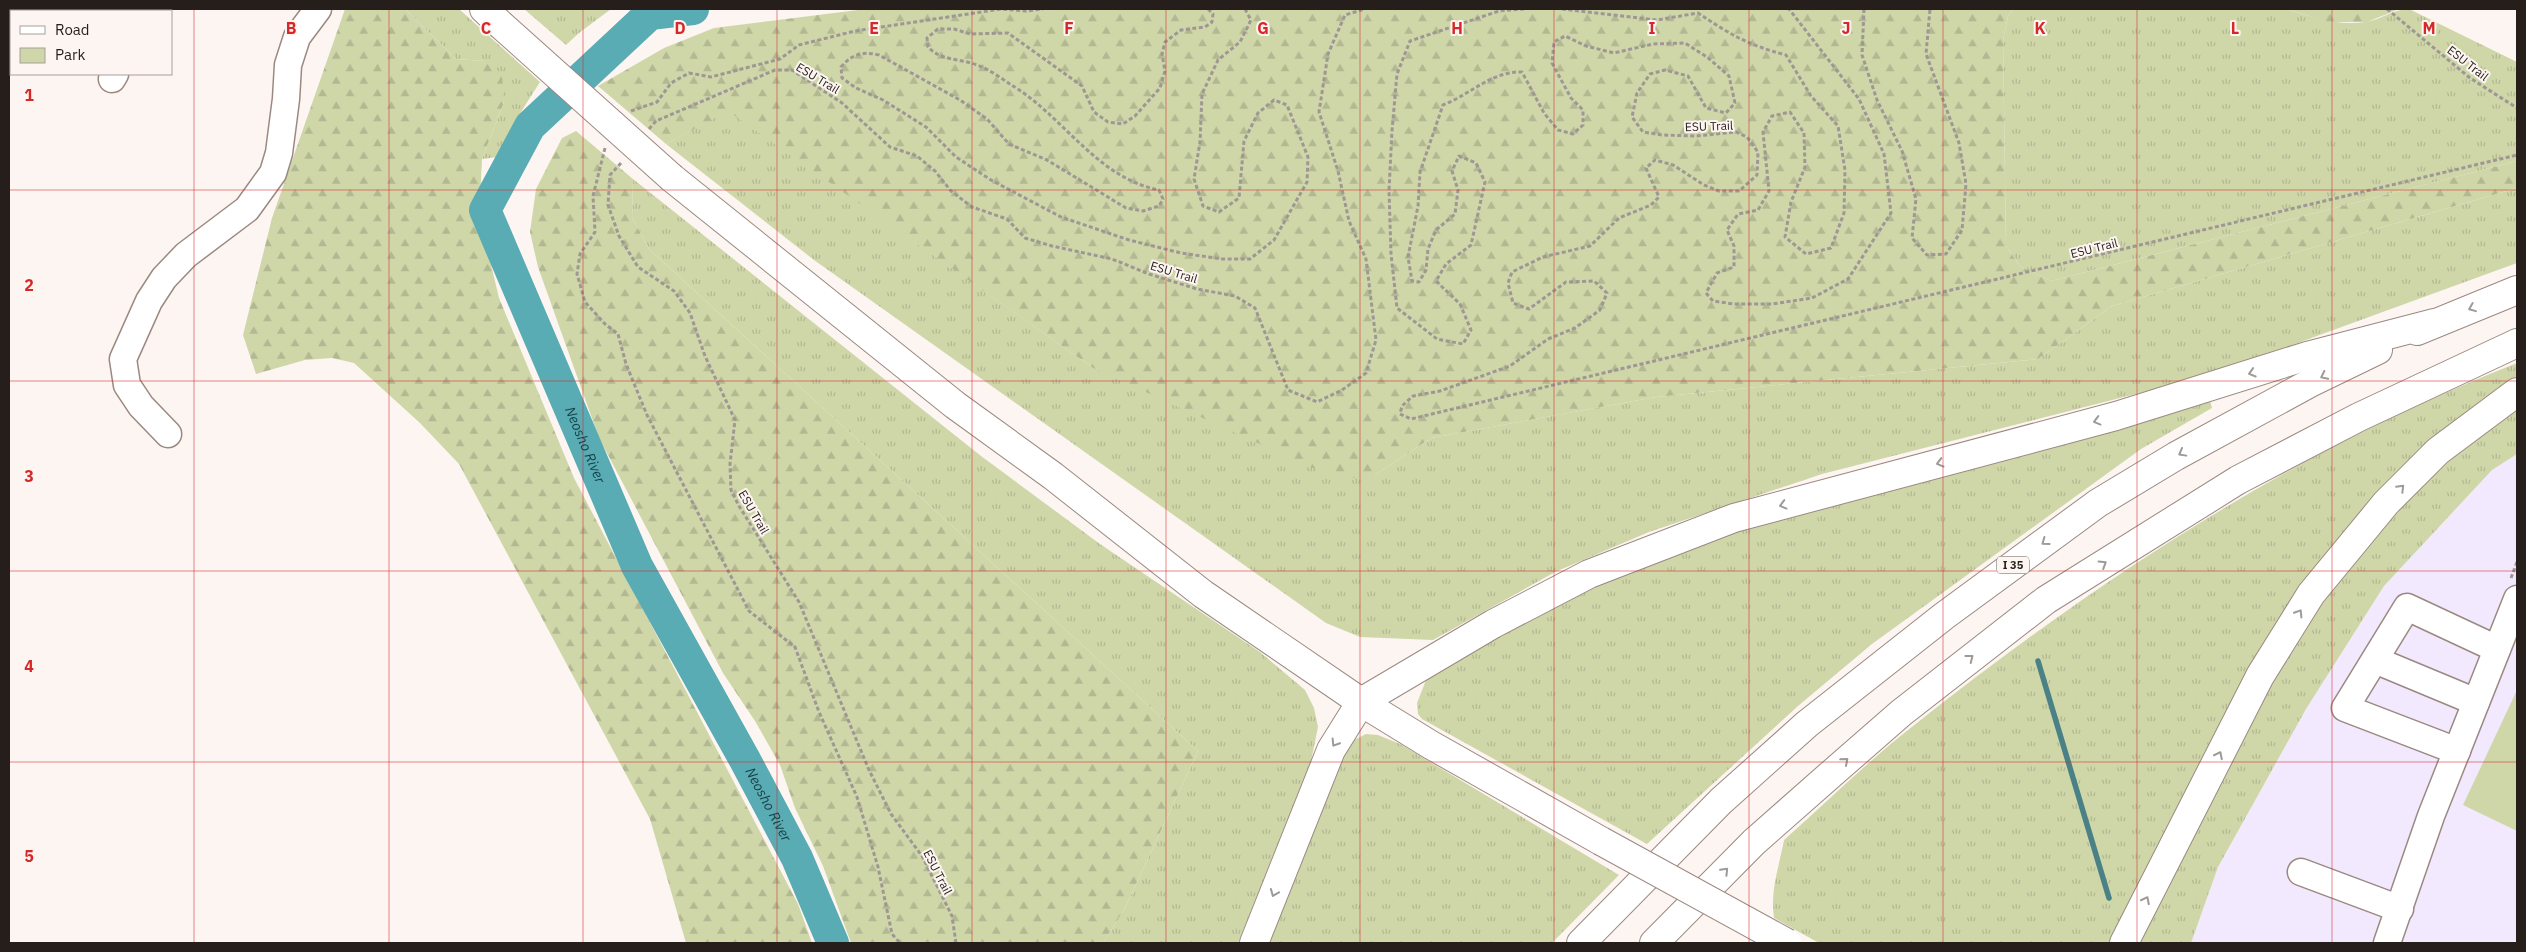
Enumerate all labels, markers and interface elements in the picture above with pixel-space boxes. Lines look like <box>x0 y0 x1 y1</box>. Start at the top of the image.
legend <box>10 10 172 75</box>
text: B <box>286 18 297 38</box>
text: C <box>481 18 491 38</box>
text: D <box>674 18 686 38</box>
text: E <box>869 18 879 38</box>
text: F <box>1064 18 1074 38</box>
text: G <box>1257 18 1269 38</box>
text: H <box>1451 18 1463 38</box>
text: I <box>1649 18 1656 38</box>
text: J <box>1842 18 1850 38</box>
text: K <box>2034 18 2046 38</box>
text: L <box>2231 18 2239 38</box>
text: M <box>2422 18 2436 38</box>
text: Road <box>55 20 90 39</box>
street label: ESU Trail <box>2444 42 2492 84</box>
text: Park <box>55 45 85 64</box>
street label: ESU Trail <box>793 59 843 97</box>
text: 1 <box>24 85 34 105</box>
street label: ESU Trail <box>1685 118 1733 134</box>
street label: ESU Trail <box>2069 235 2119 261</box>
street label: ESU Trail <box>1149 258 1199 286</box>
text: 2 <box>24 275 34 295</box>
one-way arrow <box>2468 302 2477 312</box>
one-way arrow <box>2248 368 2257 378</box>
one-way arrow <box>2321 370 2330 380</box>
water label: Neosho River <box>561 404 610 487</box>
one-way arrow <box>2093 416 2101 426</box>
one-way arrow <box>2178 447 2187 457</box>
one-way arrow <box>1936 458 1944 468</box>
text: 3 <box>24 466 34 486</box>
one-way arrow <box>2396 485 2405 494</box>
street label: ESU Trail <box>735 487 773 537</box>
one-way arrow <box>1778 499 1787 510</box>
one-way arrow <box>2042 536 2051 544</box>
road number: I 35 <box>1997 556 2029 574</box>
one-way arrow <box>2097 561 2106 571</box>
one-way arrow <box>2292 610 2302 619</box>
one-way arrow <box>1965 655 1974 664</box>
text: 4 <box>24 656 34 676</box>
one-way arrow <box>1332 738 1342 747</box>
one-way arrow <box>2213 751 2223 760</box>
one-way arrow <box>1839 759 1848 767</box>
water label: Neosho River <box>741 764 796 845</box>
text: 5 <box>24 846 34 866</box>
street label: ESU Trail <box>920 847 956 897</box>
one-way arrow <box>1719 868 1728 877</box>
one-way arrow <box>1269 888 1280 897</box>
one-way arrow <box>2140 896 2150 905</box>

